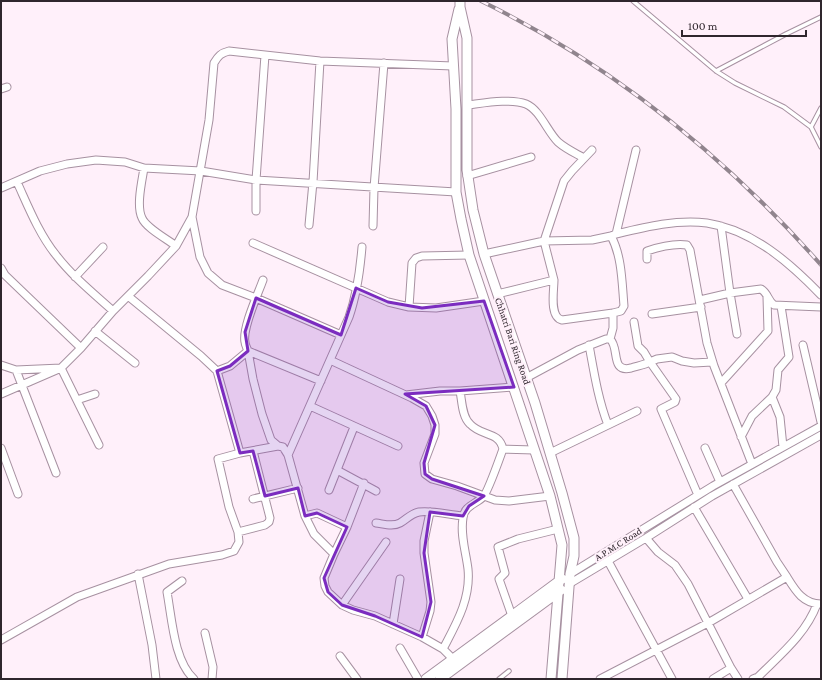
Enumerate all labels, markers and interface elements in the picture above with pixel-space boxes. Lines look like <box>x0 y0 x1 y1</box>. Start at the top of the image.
scale bar <box>682 12 806 38</box>
text: 100 m <box>688 19 718 33</box>
street label: Chhatri Bari Ring Road <box>493 296 533 387</box>
street label: A.P.M.C Road <box>592 525 644 563</box>

